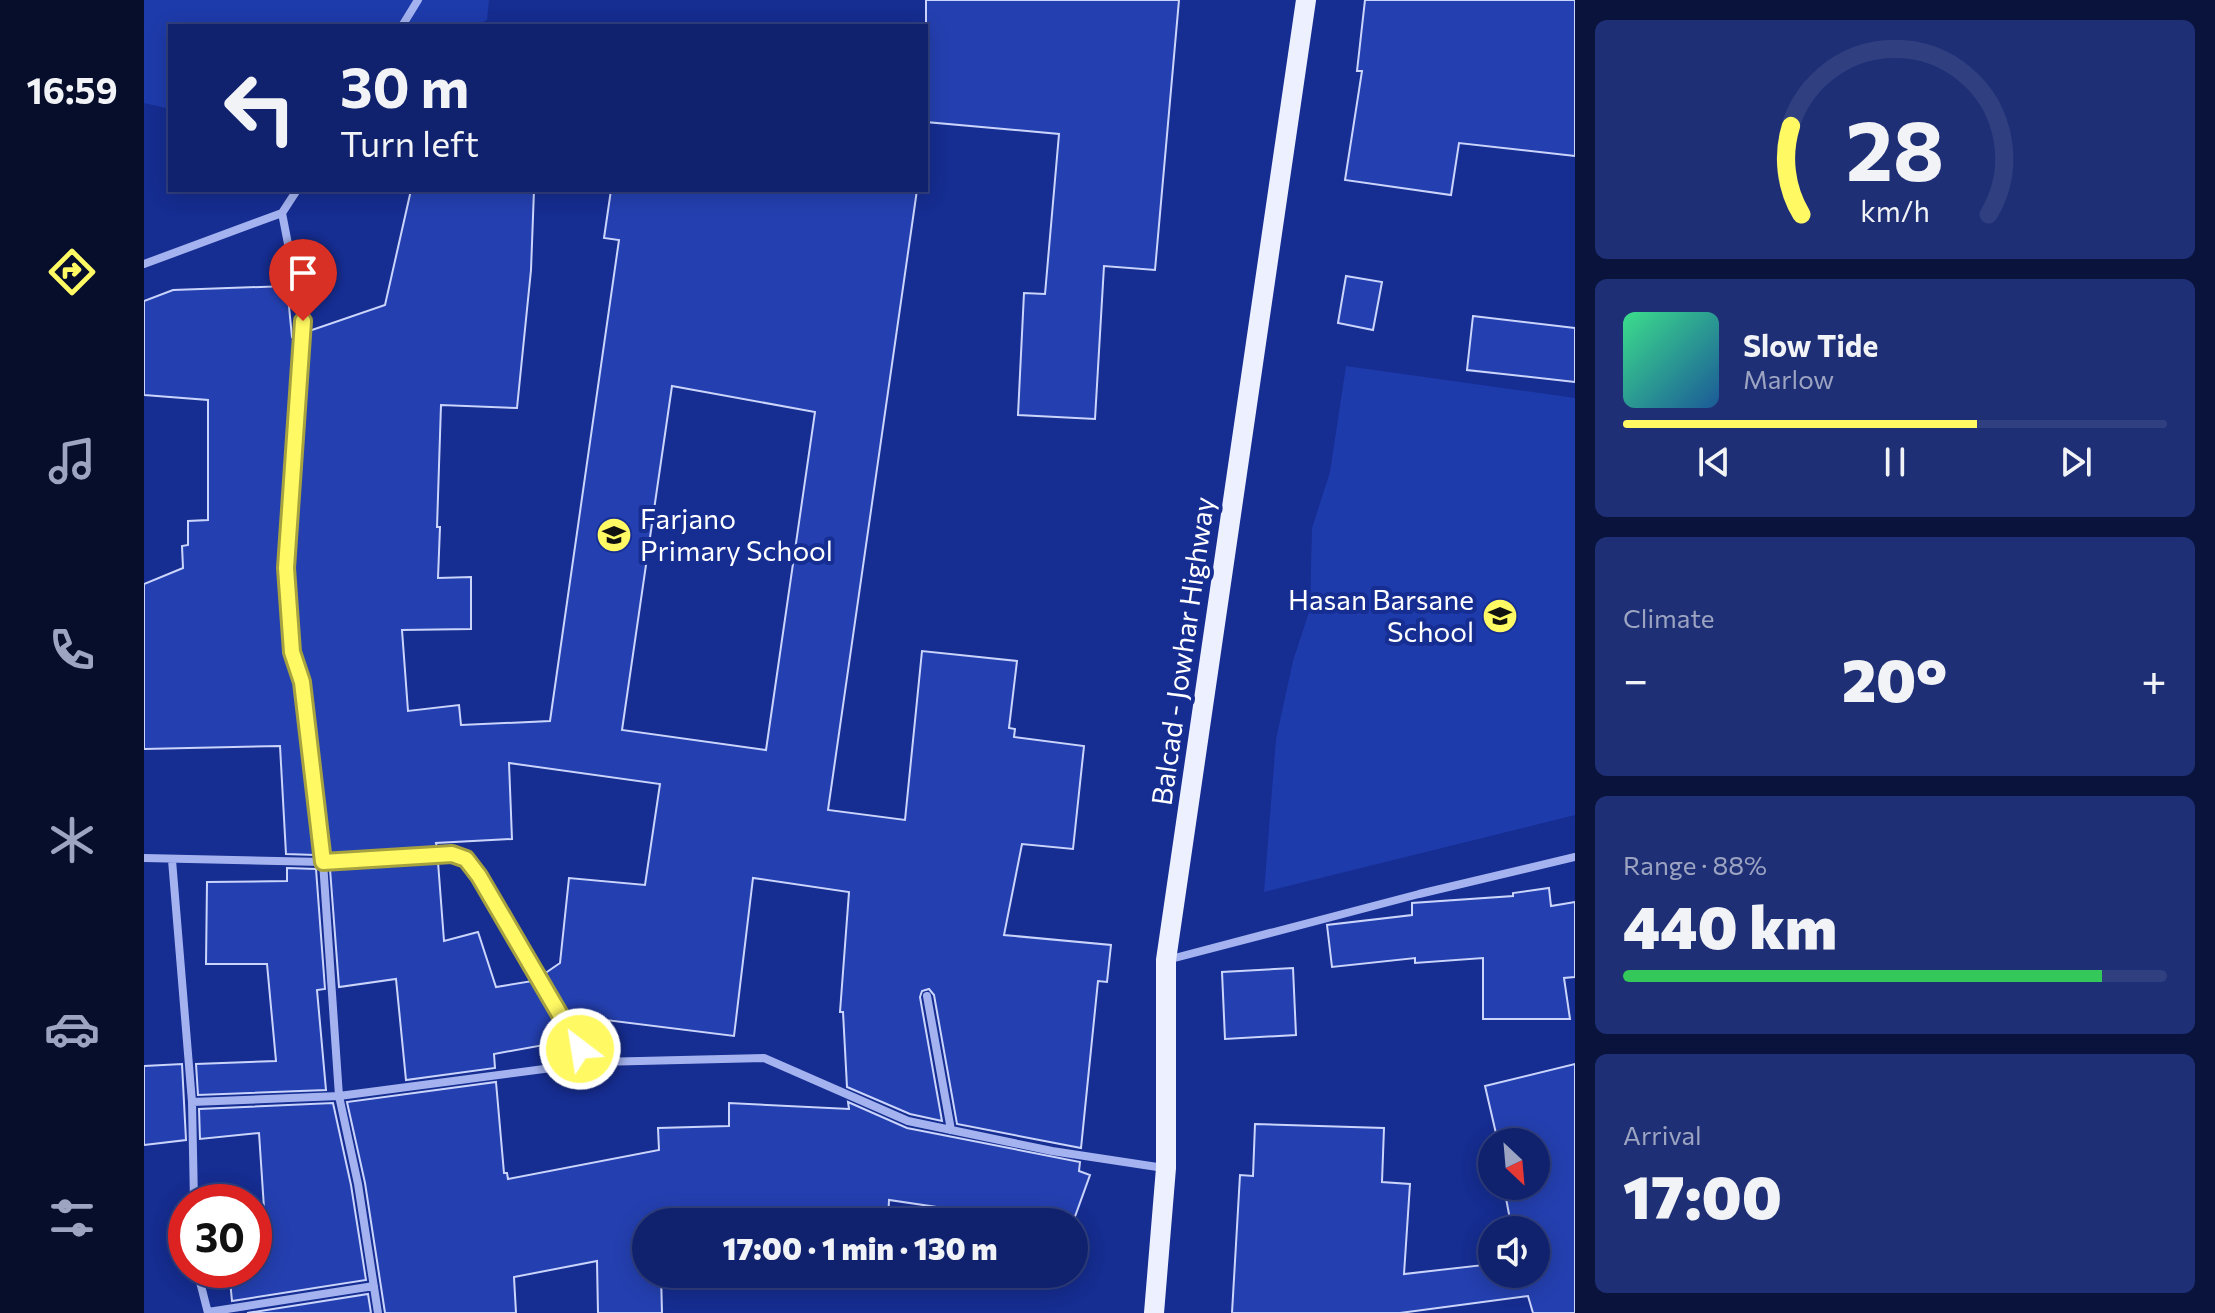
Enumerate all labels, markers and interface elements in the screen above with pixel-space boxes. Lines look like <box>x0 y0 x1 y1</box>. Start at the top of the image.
text: 30 m <box>340 51 469 120</box>
icon: left <box>208 56 312 160</box>
text: 16:59 <box>26 67 118 111</box>
text: 28 <box>1846 96 1944 198</box>
text: Turn left <box>340 120 479 164</box>
text: km/h <box>1860 193 1930 228</box>
pin <box>269 239 337 321</box>
icon: directions <box>44 244 100 300</box>
icon: arrive <box>281 251 325 295</box>
text: Slow Tide <box>1743 326 1878 363</box>
text: Marlow <box>1743 363 1834 394</box>
icon: music <box>44 433 100 489</box>
icon: previous <box>1692 440 1736 484</box>
icon: pause <box>1873 440 1917 484</box>
icon: next <box>2054 440 2098 484</box>
street label: Balcad - Jowhar Highway <box>1144 494 1220 807</box>
place label: Farjano Primary School <box>640 501 833 567</box>
school or university icon: Farjano Primary School <box>595 516 633 554</box>
place label: Hasan Barsane School <box>1288 582 1474 648</box>
school or university icon: Hasan Barsane School <box>1481 597 1519 635</box>
text: Climate <box>1623 602 1715 633</box>
icon: phone <box>44 622 100 678</box>
text: 20° <box>1842 641 1947 714</box>
text: − <box>1623 651 1648 705</box>
text: + <box>2141 651 2167 705</box>
icon: climate <box>44 812 100 868</box>
text: Range · 88% <box>1623 849 1767 880</box>
text: 440 km <box>1623 888 1837 961</box>
icon: car <box>44 1001 100 1057</box>
position arrow <box>538 1007 622 1091</box>
text: Arrival <box>1623 1119 1702 1150</box>
north arrow <box>1478 1128 1550 1200</box>
map controls <box>1478 1128 1550 1288</box>
text: 17:00 <box>1623 1158 1782 1231</box>
speed limit sign: 30 <box>168 1184 272 1288</box>
icon: filters <box>44 1190 100 1246</box>
button: sound <box>1478 1216 1550 1288</box>
text: 17:00 · 1 min · 130 m <box>723 1229 997 1266</box>

